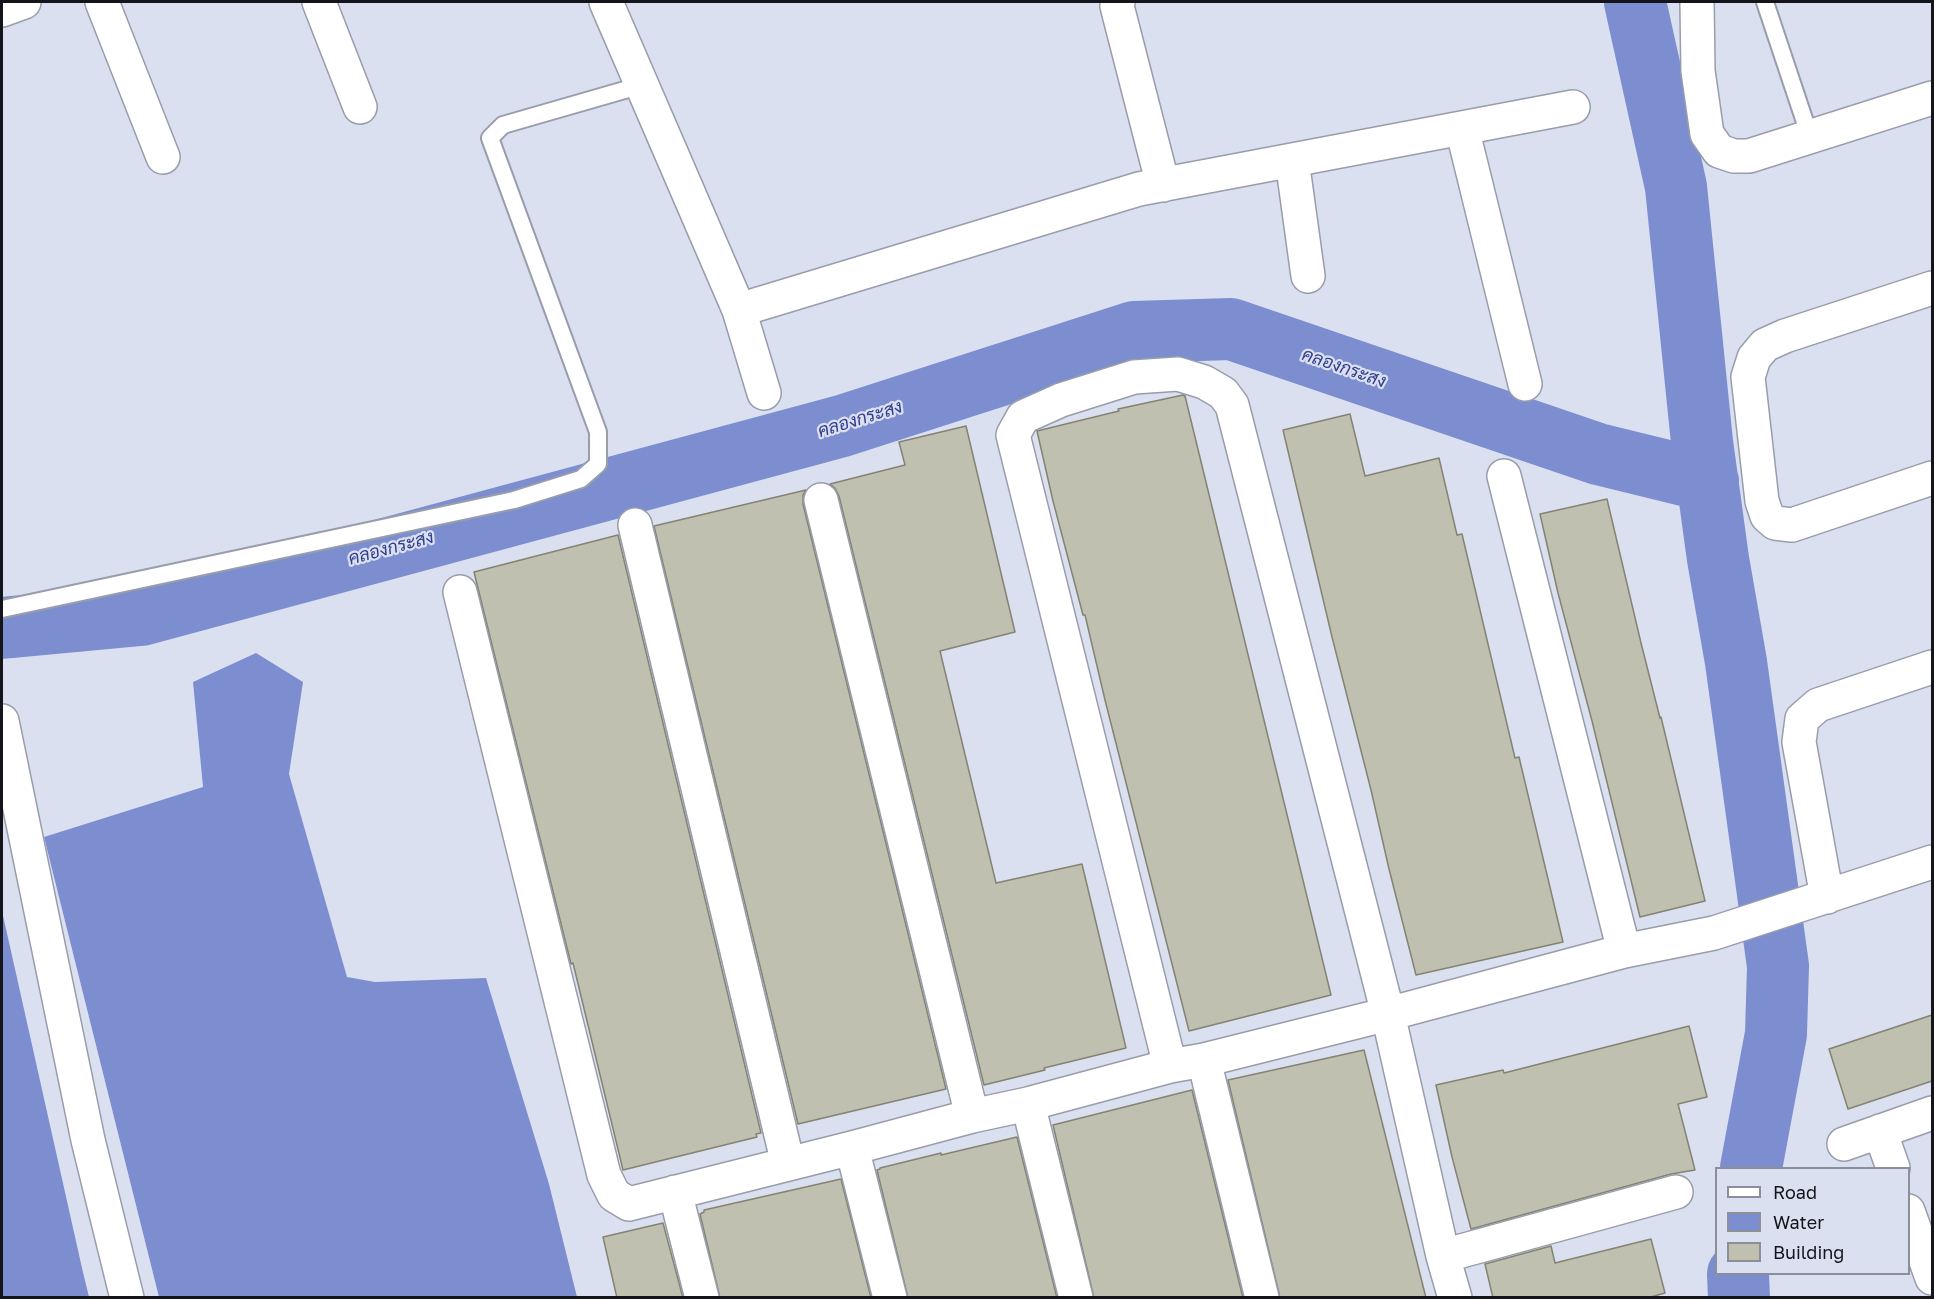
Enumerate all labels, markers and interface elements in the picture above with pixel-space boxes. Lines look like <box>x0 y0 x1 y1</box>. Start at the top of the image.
water label: คลองกระสง <box>1299 344 1389 392</box>
water label: คลองกระสง <box>815 396 905 442</box>
water label: คลองกระสง <box>346 526 436 570</box>
legend <box>1715 1167 1910 1275</box>
text: Road <box>1773 1181 1817 1203</box>
text: Water <box>1773 1211 1824 1233</box>
text: Building <box>1773 1241 1844 1263</box>

